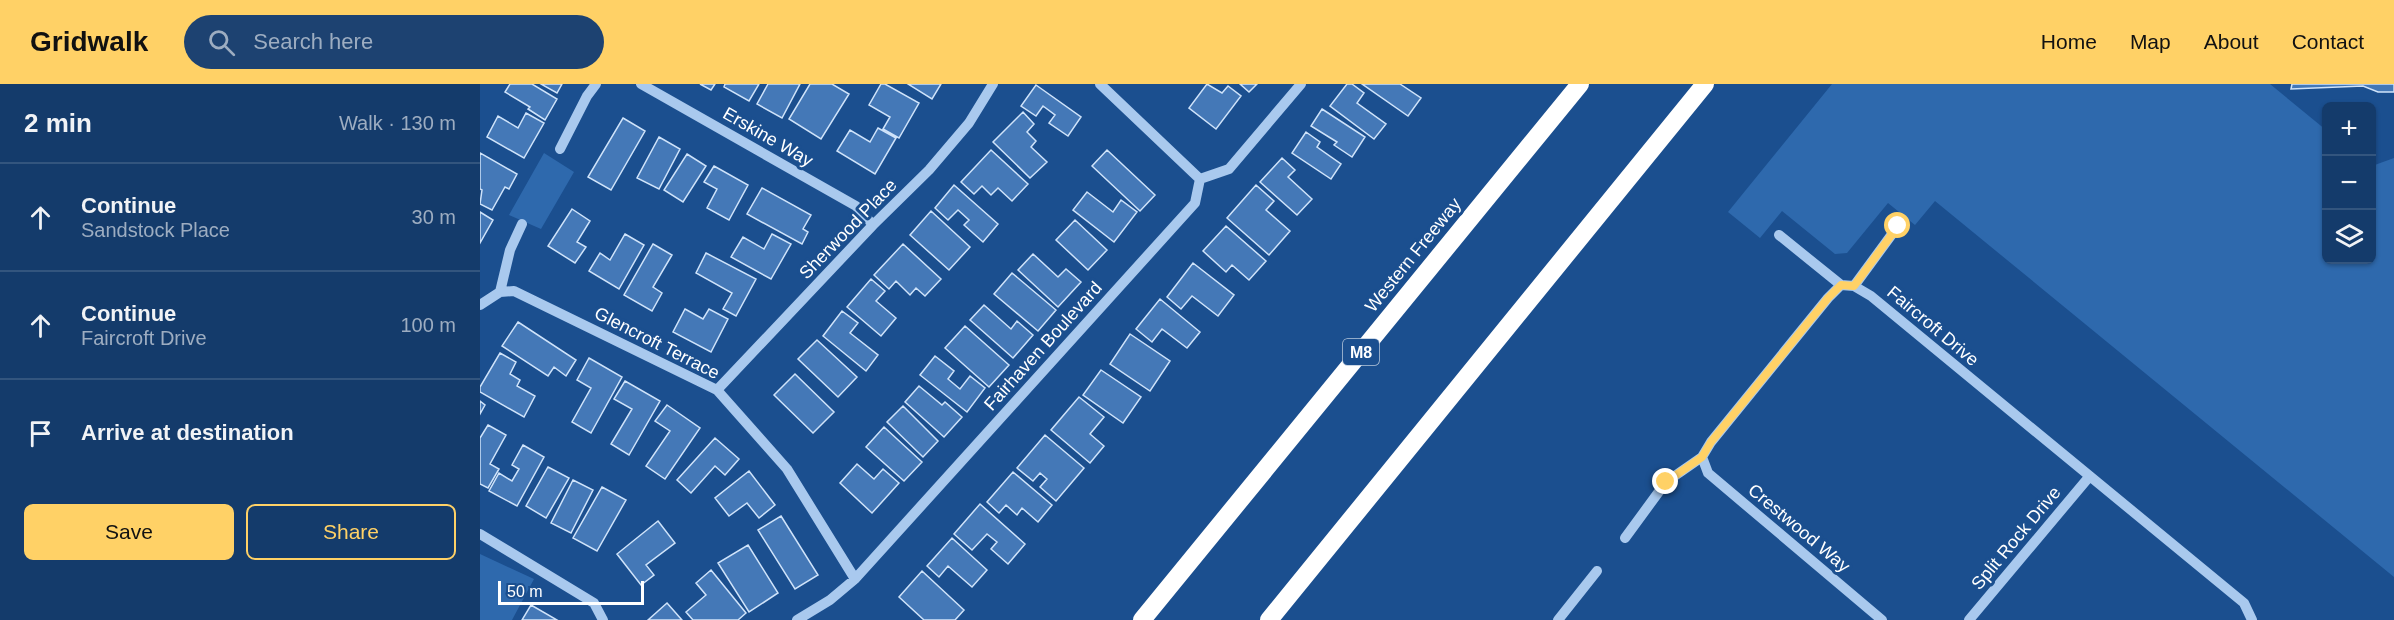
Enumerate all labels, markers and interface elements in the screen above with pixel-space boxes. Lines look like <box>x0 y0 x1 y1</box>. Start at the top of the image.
search box <box>184 15 604 69</box>
text: Gridwalk <box>30 26 148 57</box>
icon: search <box>205 26 238 59</box>
text: Search here <box>253 29 373 54</box>
text: Home <box>2041 30 2097 53</box>
text: Map <box>2130 30 2171 53</box>
text: About <box>2204 30 2259 53</box>
text: Contact <box>2292 30 2364 53</box>
map controls <box>2322 102 2376 264</box>
button: + <box>2322 102 2376 156</box>
street label: Erskine Way <box>720 103 816 171</box>
text: 2 min <box>24 108 92 138</box>
text: Walk · 130 m <box>339 112 456 134</box>
button: − <box>2322 156 2376 210</box>
street label: Sherwood Place <box>795 175 901 283</box>
text: Continue <box>81 193 176 218</box>
street label: Western Freeway <box>1361 194 1465 316</box>
icon: ahead <box>24 201 57 234</box>
text: 30 m <box>412 206 456 228</box>
button: layers <box>2322 210 2376 264</box>
route start <box>1884 212 1910 238</box>
text: Sandstock Place <box>81 219 230 241</box>
street label: Fairhaven Boulevard <box>980 278 1106 414</box>
street label: Faircroft Drive <box>1883 282 1983 370</box>
text: Continue <box>81 301 176 326</box>
street label: Glencroft Terrace <box>591 303 723 383</box>
icon: ahead <box>24 309 57 342</box>
text: 100 m <box>400 314 456 336</box>
text: Faircroft Drive <box>81 327 207 349</box>
road number: M8 <box>1343 339 1379 365</box>
icon: arrive <box>24 417 57 450</box>
text: Arrive at destination <box>81 420 294 445</box>
route end <box>1652 468 1678 494</box>
street label: Crestwood Way <box>1744 480 1854 576</box>
street label: Split Rock Drive <box>1967 483 2065 593</box>
button: Save <box>24 504 234 560</box>
button: Share <box>246 504 456 560</box>
scale bar <box>498 578 644 606</box>
text: 50 m <box>507 583 543 600</box>

